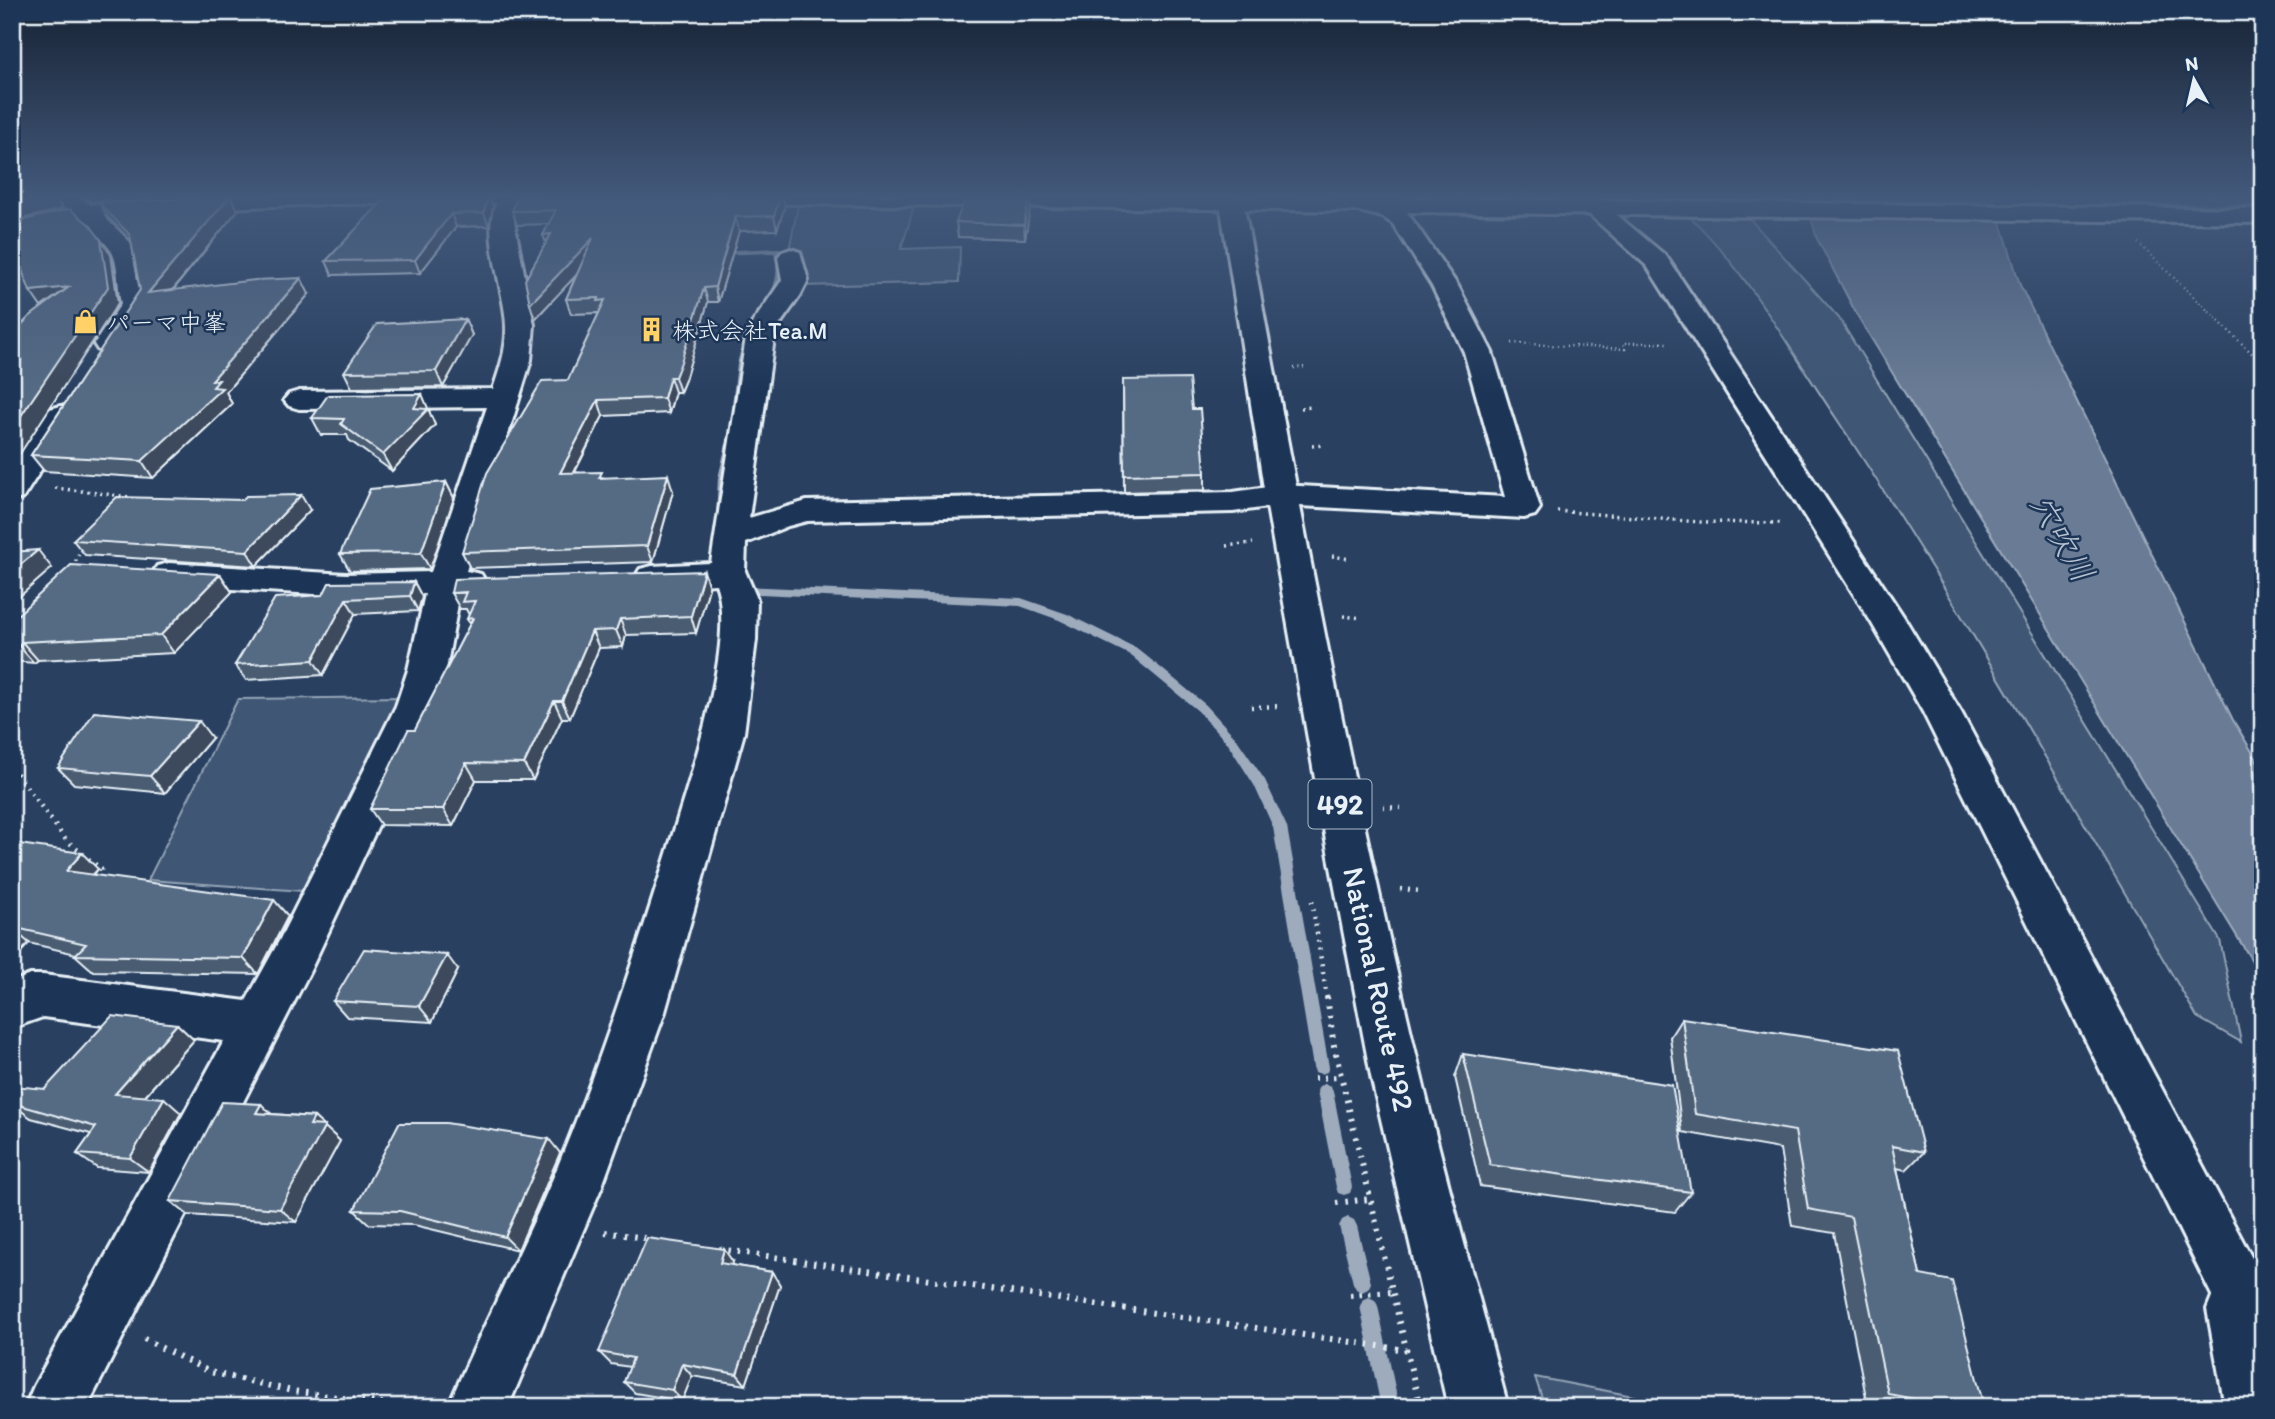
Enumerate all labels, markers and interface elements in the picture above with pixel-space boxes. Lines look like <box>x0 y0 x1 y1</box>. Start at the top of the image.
north arrow <box>2160 46 2230 116</box>
text: N <box>2184 51 2200 76</box>
shop icon: パーマ中峯 <box>72 308 100 336</box>
place label: パーマ中峯 <box>106 308 226 337</box>
building icon: 株式会社Tea.M <box>638 316 666 344</box>
place label: 株式会社Tea.M <box>672 316 828 345</box>
water label: 穴吹川 <box>2022 487 2102 589</box>
road number: 492 <box>1308 780 1372 828</box>
street label: National Route 492 <box>1335 864 1423 1115</box>

